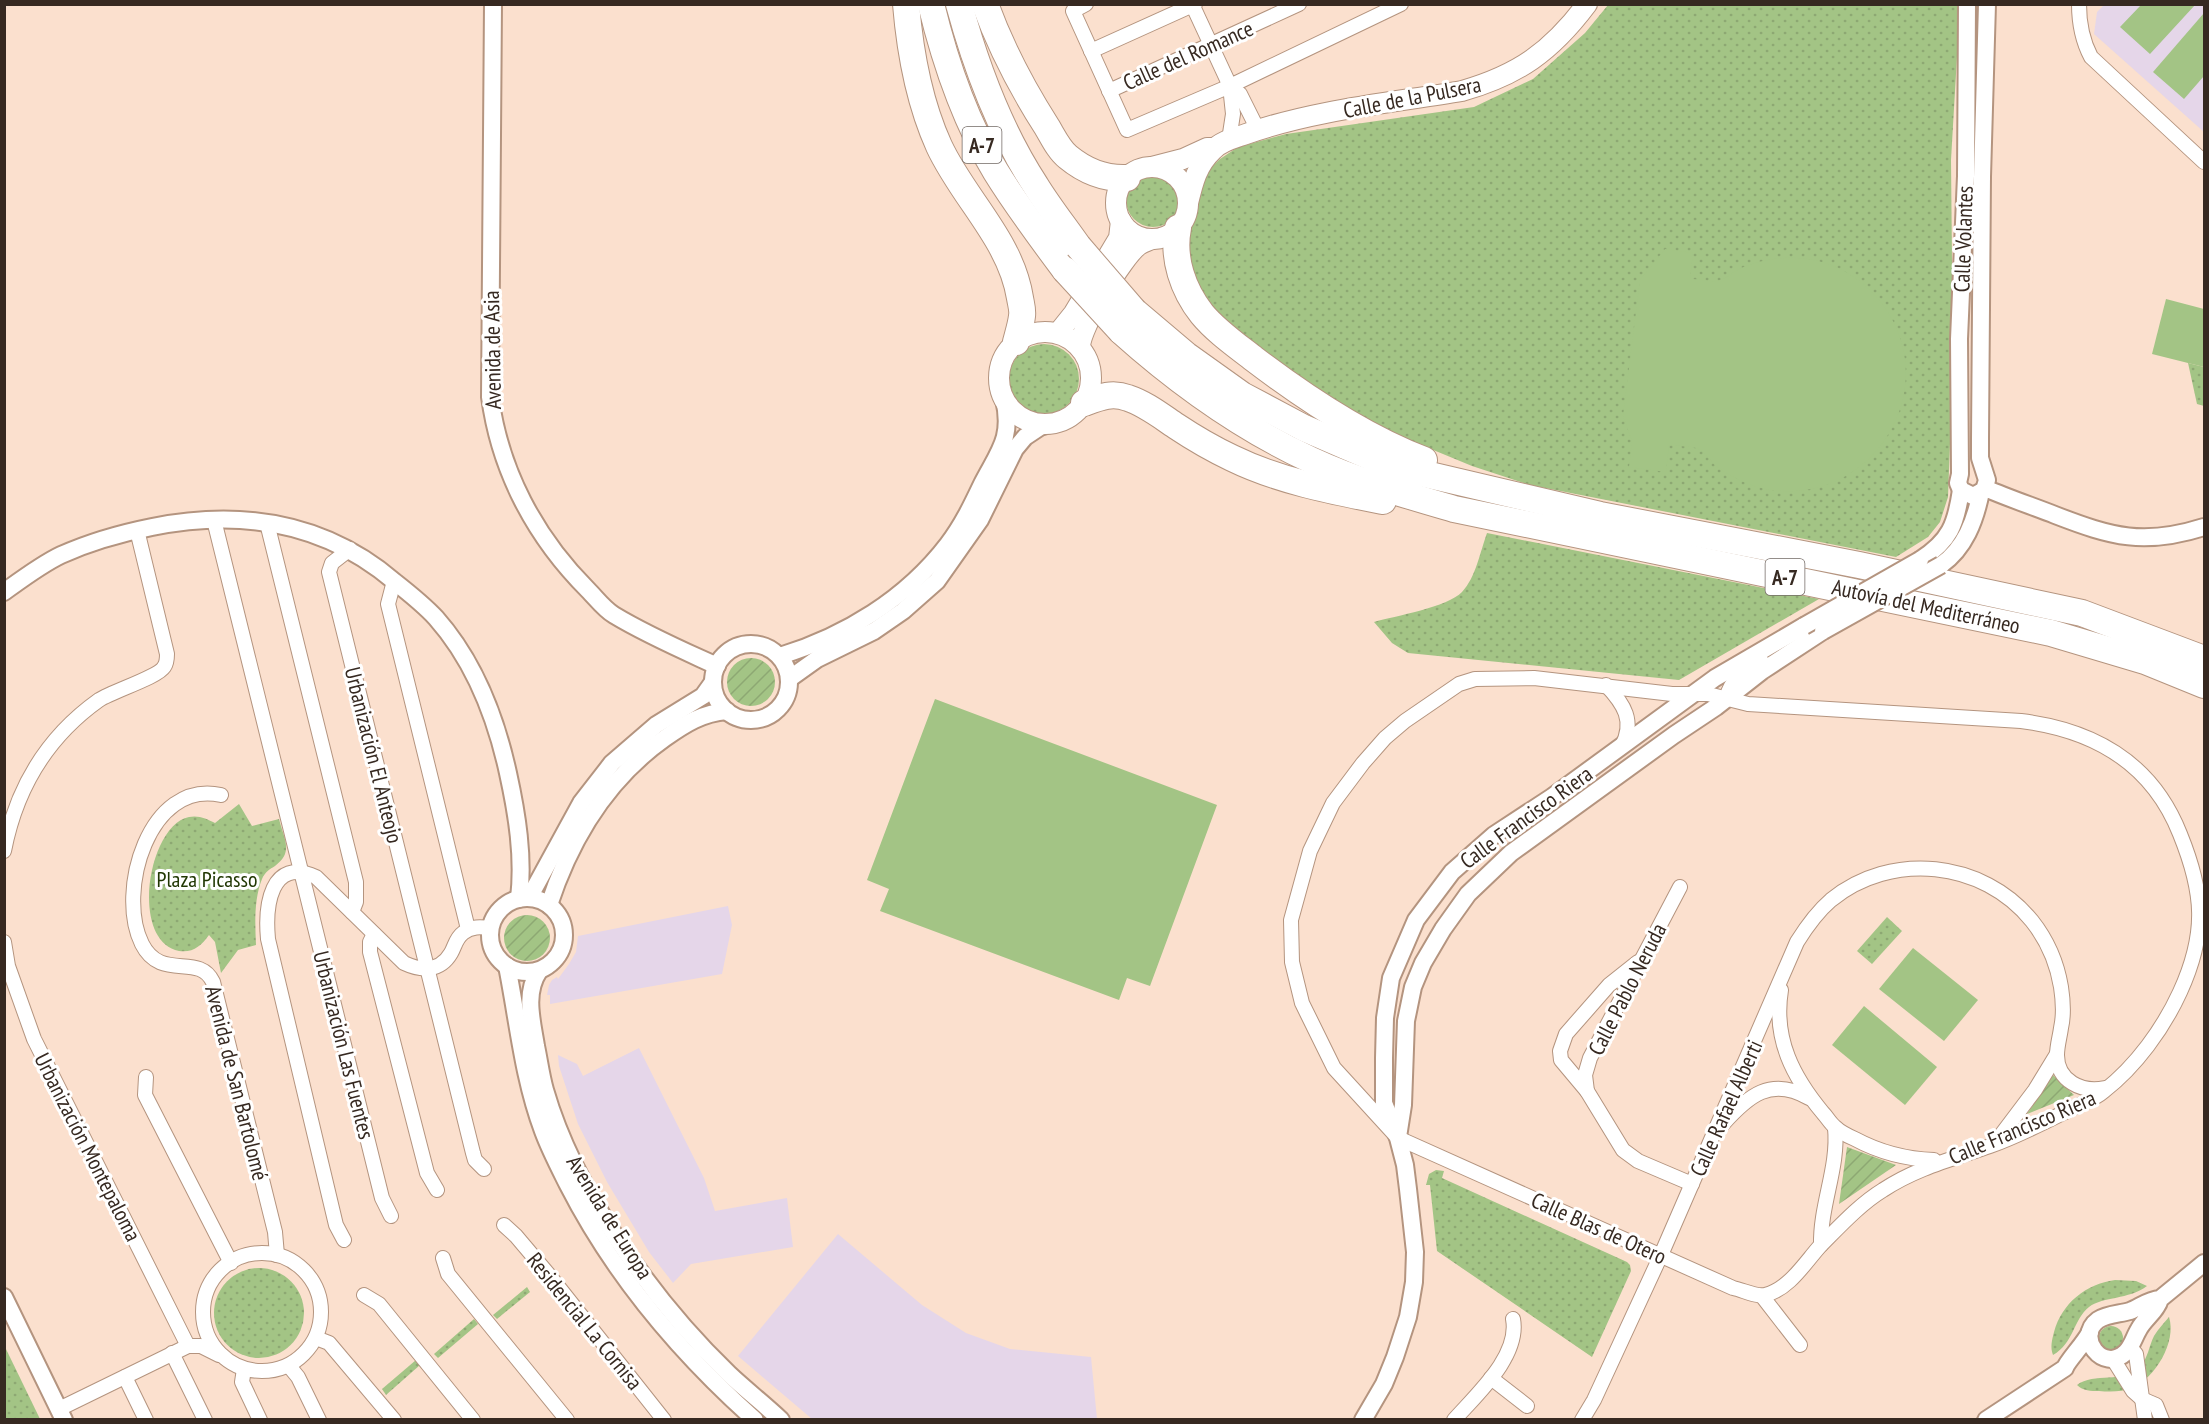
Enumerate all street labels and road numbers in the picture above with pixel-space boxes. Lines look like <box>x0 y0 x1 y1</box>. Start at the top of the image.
street label: Calle del Romance <box>1119 14 1257 96</box>
street label: Calle de la Pulsera <box>1341 70 1483 124</box>
road number: A-7 <box>962 127 1002 163</box>
street label: Calle Volantes <box>1947 185 1979 293</box>
street label: Avenida de Asia <box>477 290 507 410</box>
road number: A-7 <box>1766 559 1804 595</box>
street label: Autovía del Mediterráneo <box>1829 572 2023 640</box>
street label: Urbanización El Anteojo <box>339 664 409 846</box>
street label: Calle Francisco Riera <box>1454 760 1598 874</box>
street label: Calle Pablo Neruda <box>1582 918 1672 1060</box>
street label: Urbanización Las Fuentes <box>307 948 381 1142</box>
street label: Avenida de San Bartolomé <box>199 983 275 1183</box>
street label: Calle Rafael Alberti <box>1683 1036 1769 1180</box>
street label: Urbanización Montepaloma <box>28 1048 148 1246</box>
street label: Calle Francisco Riera <box>1944 1083 2100 1171</box>
street label: Avenida de Europa <box>561 1150 659 1284</box>
street label: Calle Blas de Otero <box>1527 1186 1671 1270</box>
street label: Residencial La Cornisa <box>521 1247 649 1395</box>

